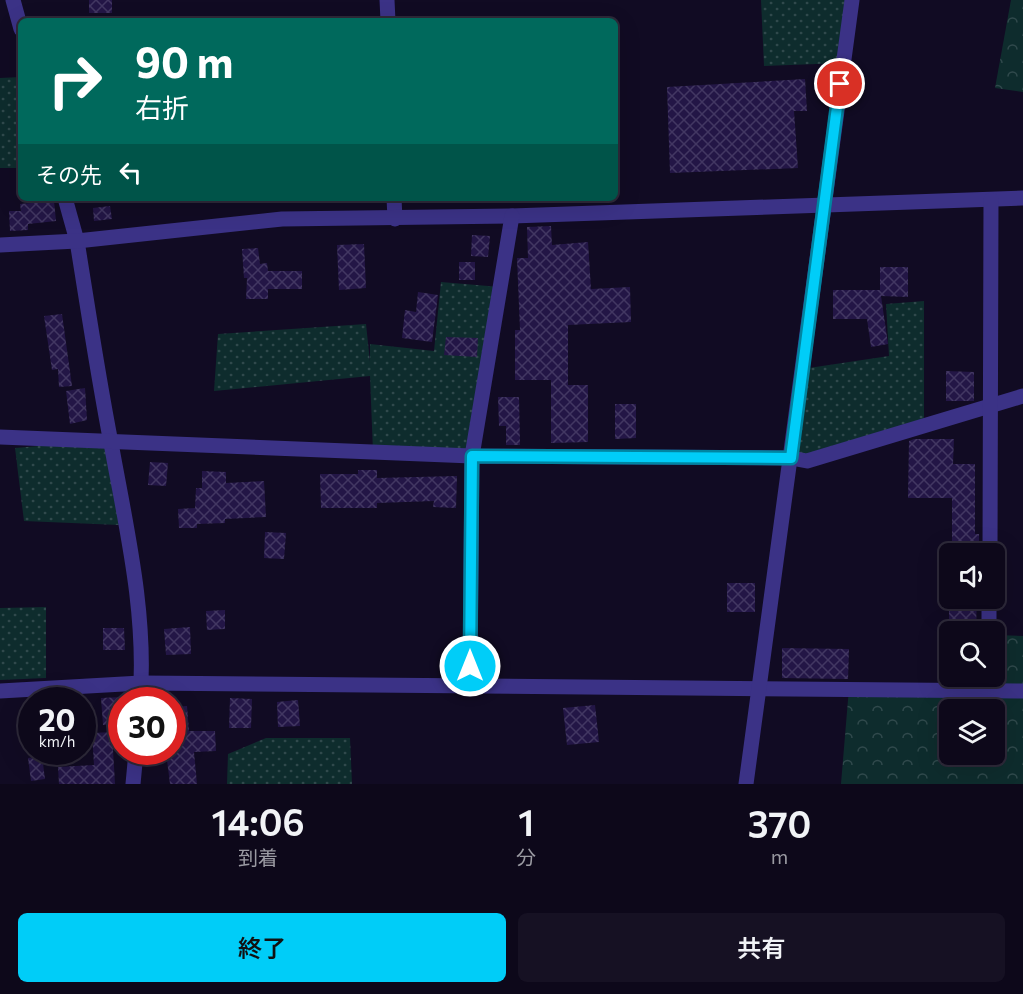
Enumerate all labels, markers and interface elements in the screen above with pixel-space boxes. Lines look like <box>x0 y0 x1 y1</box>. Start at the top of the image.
text: 90 m <box>135 35 234 87</box>
icon: right <box>36 42 114 120</box>
pin <box>814 58 865 109</box>
icon: arrive <box>823 67 856 100</box>
text: 右折 <box>135 91 189 124</box>
icon: left <box>114 156 147 189</box>
text: その先 <box>36 161 102 188</box>
map controls <box>939 543 1005 765</box>
button: sound <box>939 543 1005 609</box>
button: search <box>939 621 1005 687</box>
position arrow <box>438 634 502 698</box>
speed limit sign: 30 <box>108 687 186 765</box>
button: layers <box>939 699 1005 765</box>
text: 20 <box>39 700 75 737</box>
text: km/h <box>39 732 75 750</box>
text: 14:06 <box>212 799 305 843</box>
text: 1 <box>518 799 534 843</box>
text: 370 <box>748 801 811 845</box>
text: m <box>771 844 788 868</box>
text: 到着 <box>238 845 278 869</box>
text: 分 <box>516 845 536 869</box>
button: 終了 <box>18 913 506 982</box>
button: 共有 <box>518 913 1005 982</box>

